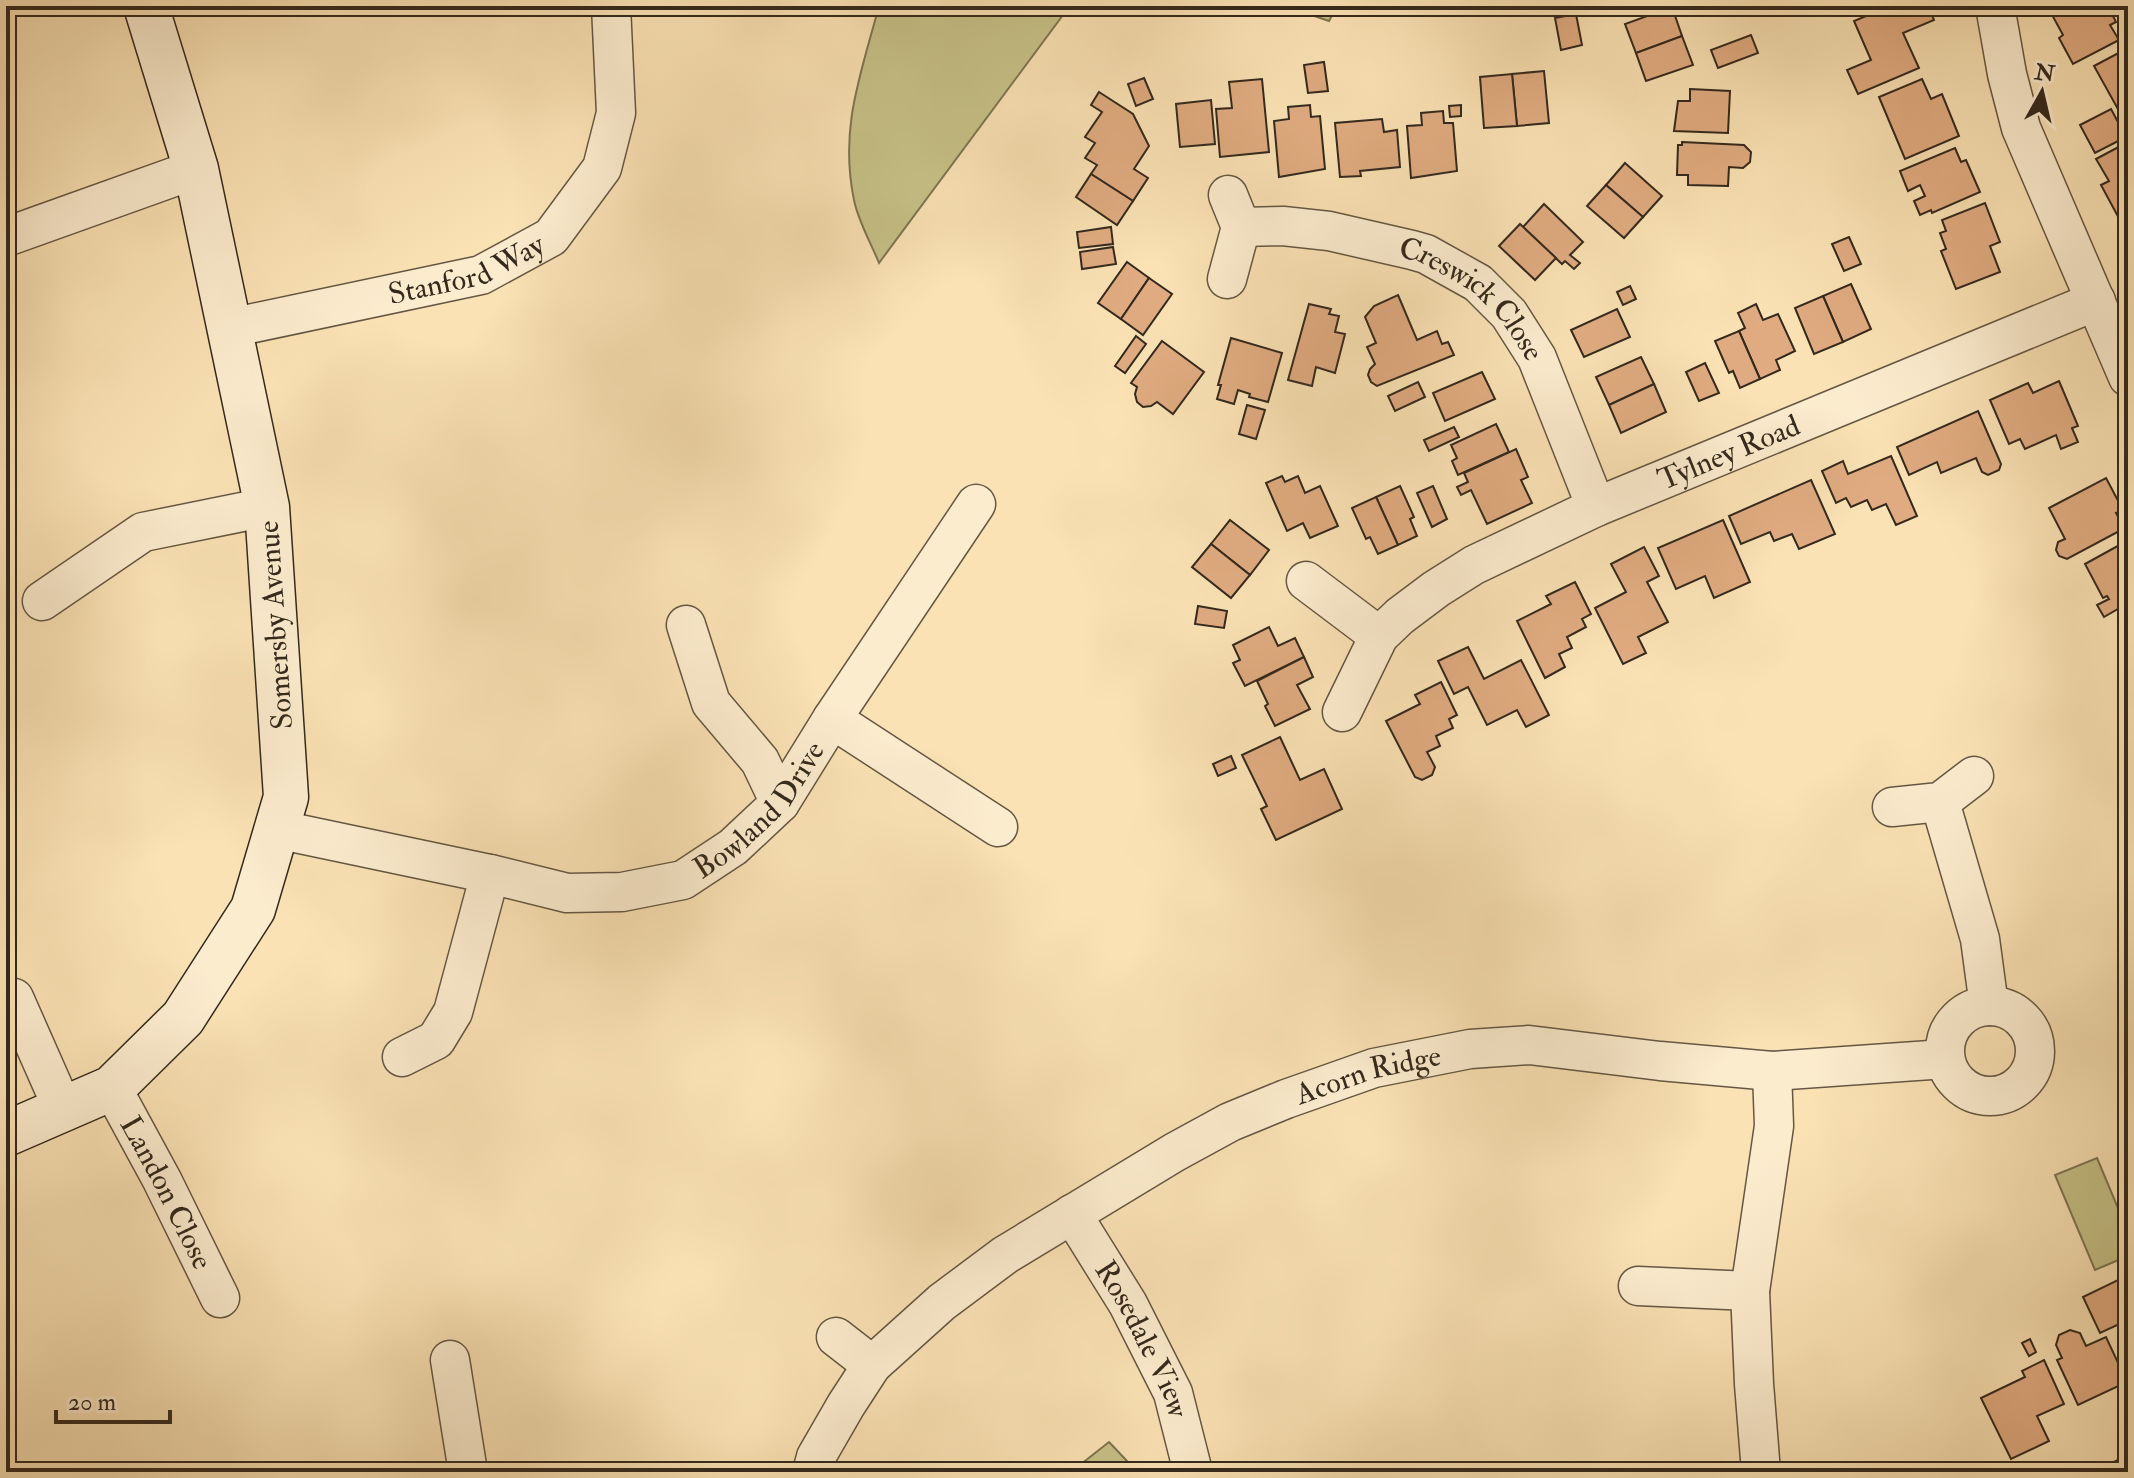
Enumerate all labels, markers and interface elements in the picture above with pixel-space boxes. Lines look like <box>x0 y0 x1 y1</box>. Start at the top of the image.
north arrow <box>2002 52 2082 132</box>
text: N <box>2032 58 2057 88</box>
street label: Stanford Way <box>385 226 552 313</box>
street label: Creswick Close <box>1396 230 1552 368</box>
street label: Tylney Road <box>1652 407 1806 499</box>
street label: Somersby Avenue <box>250 519 301 731</box>
street label: Bowland Drive <box>686 735 833 887</box>
street label: Acorn Ridge <box>1289 1037 1444 1114</box>
street label: Landon Close <box>112 1110 221 1275</box>
street label: Rosedale View <box>1086 1254 1197 1422</box>
scale bar <box>56 1374 170 1424</box>
text: 20 m <box>68 1387 117 1418</box>

